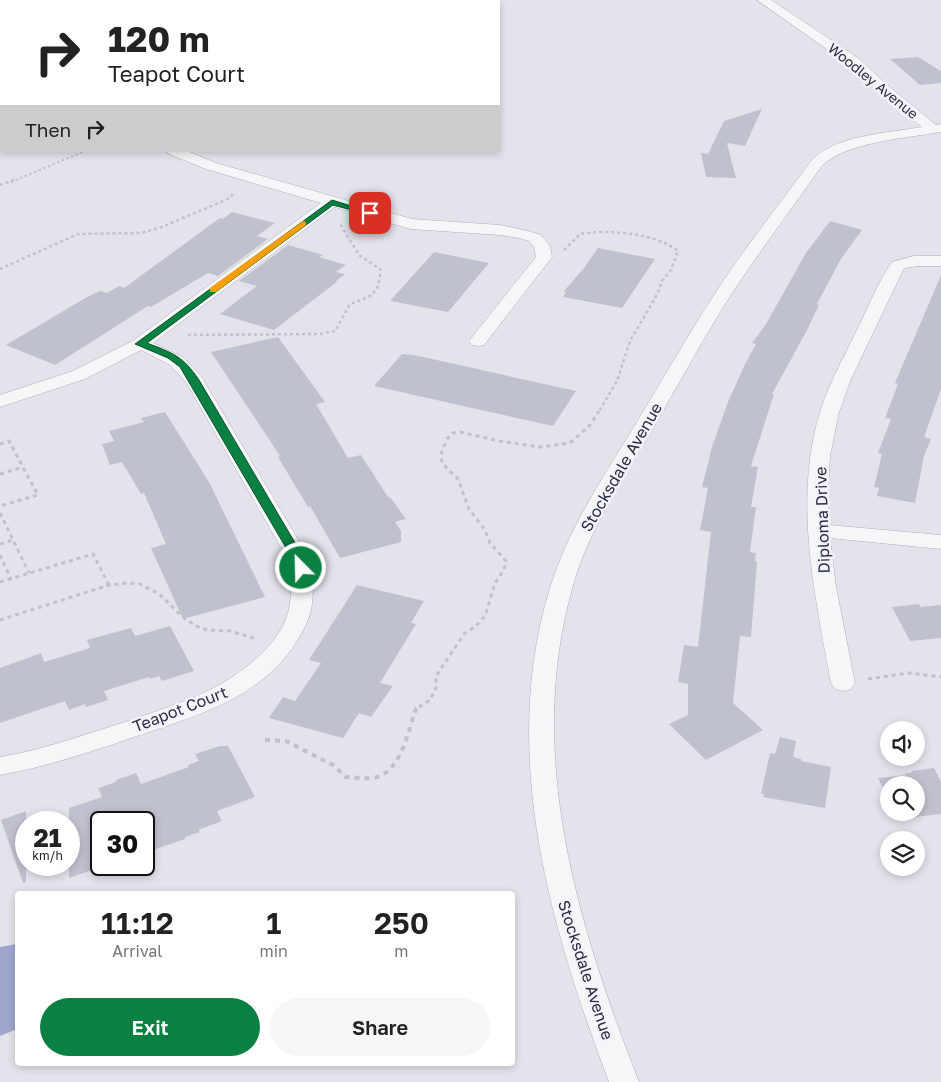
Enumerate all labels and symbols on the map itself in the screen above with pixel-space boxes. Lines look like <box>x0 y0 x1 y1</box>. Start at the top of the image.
street label: Woodley Avenue <box>825 39 922 122</box>
pin <box>349 192 391 234</box>
street label: Stocksdale Avenue <box>576 399 666 535</box>
street label: Diploma Drive <box>810 466 834 574</box>
position arrow <box>274 541 326 593</box>
street label: Teapot Court <box>130 682 230 736</box>
speed limit sign: 30 <box>90 811 155 876</box>
street label: Stocksdale Avenue <box>554 898 618 1042</box>

